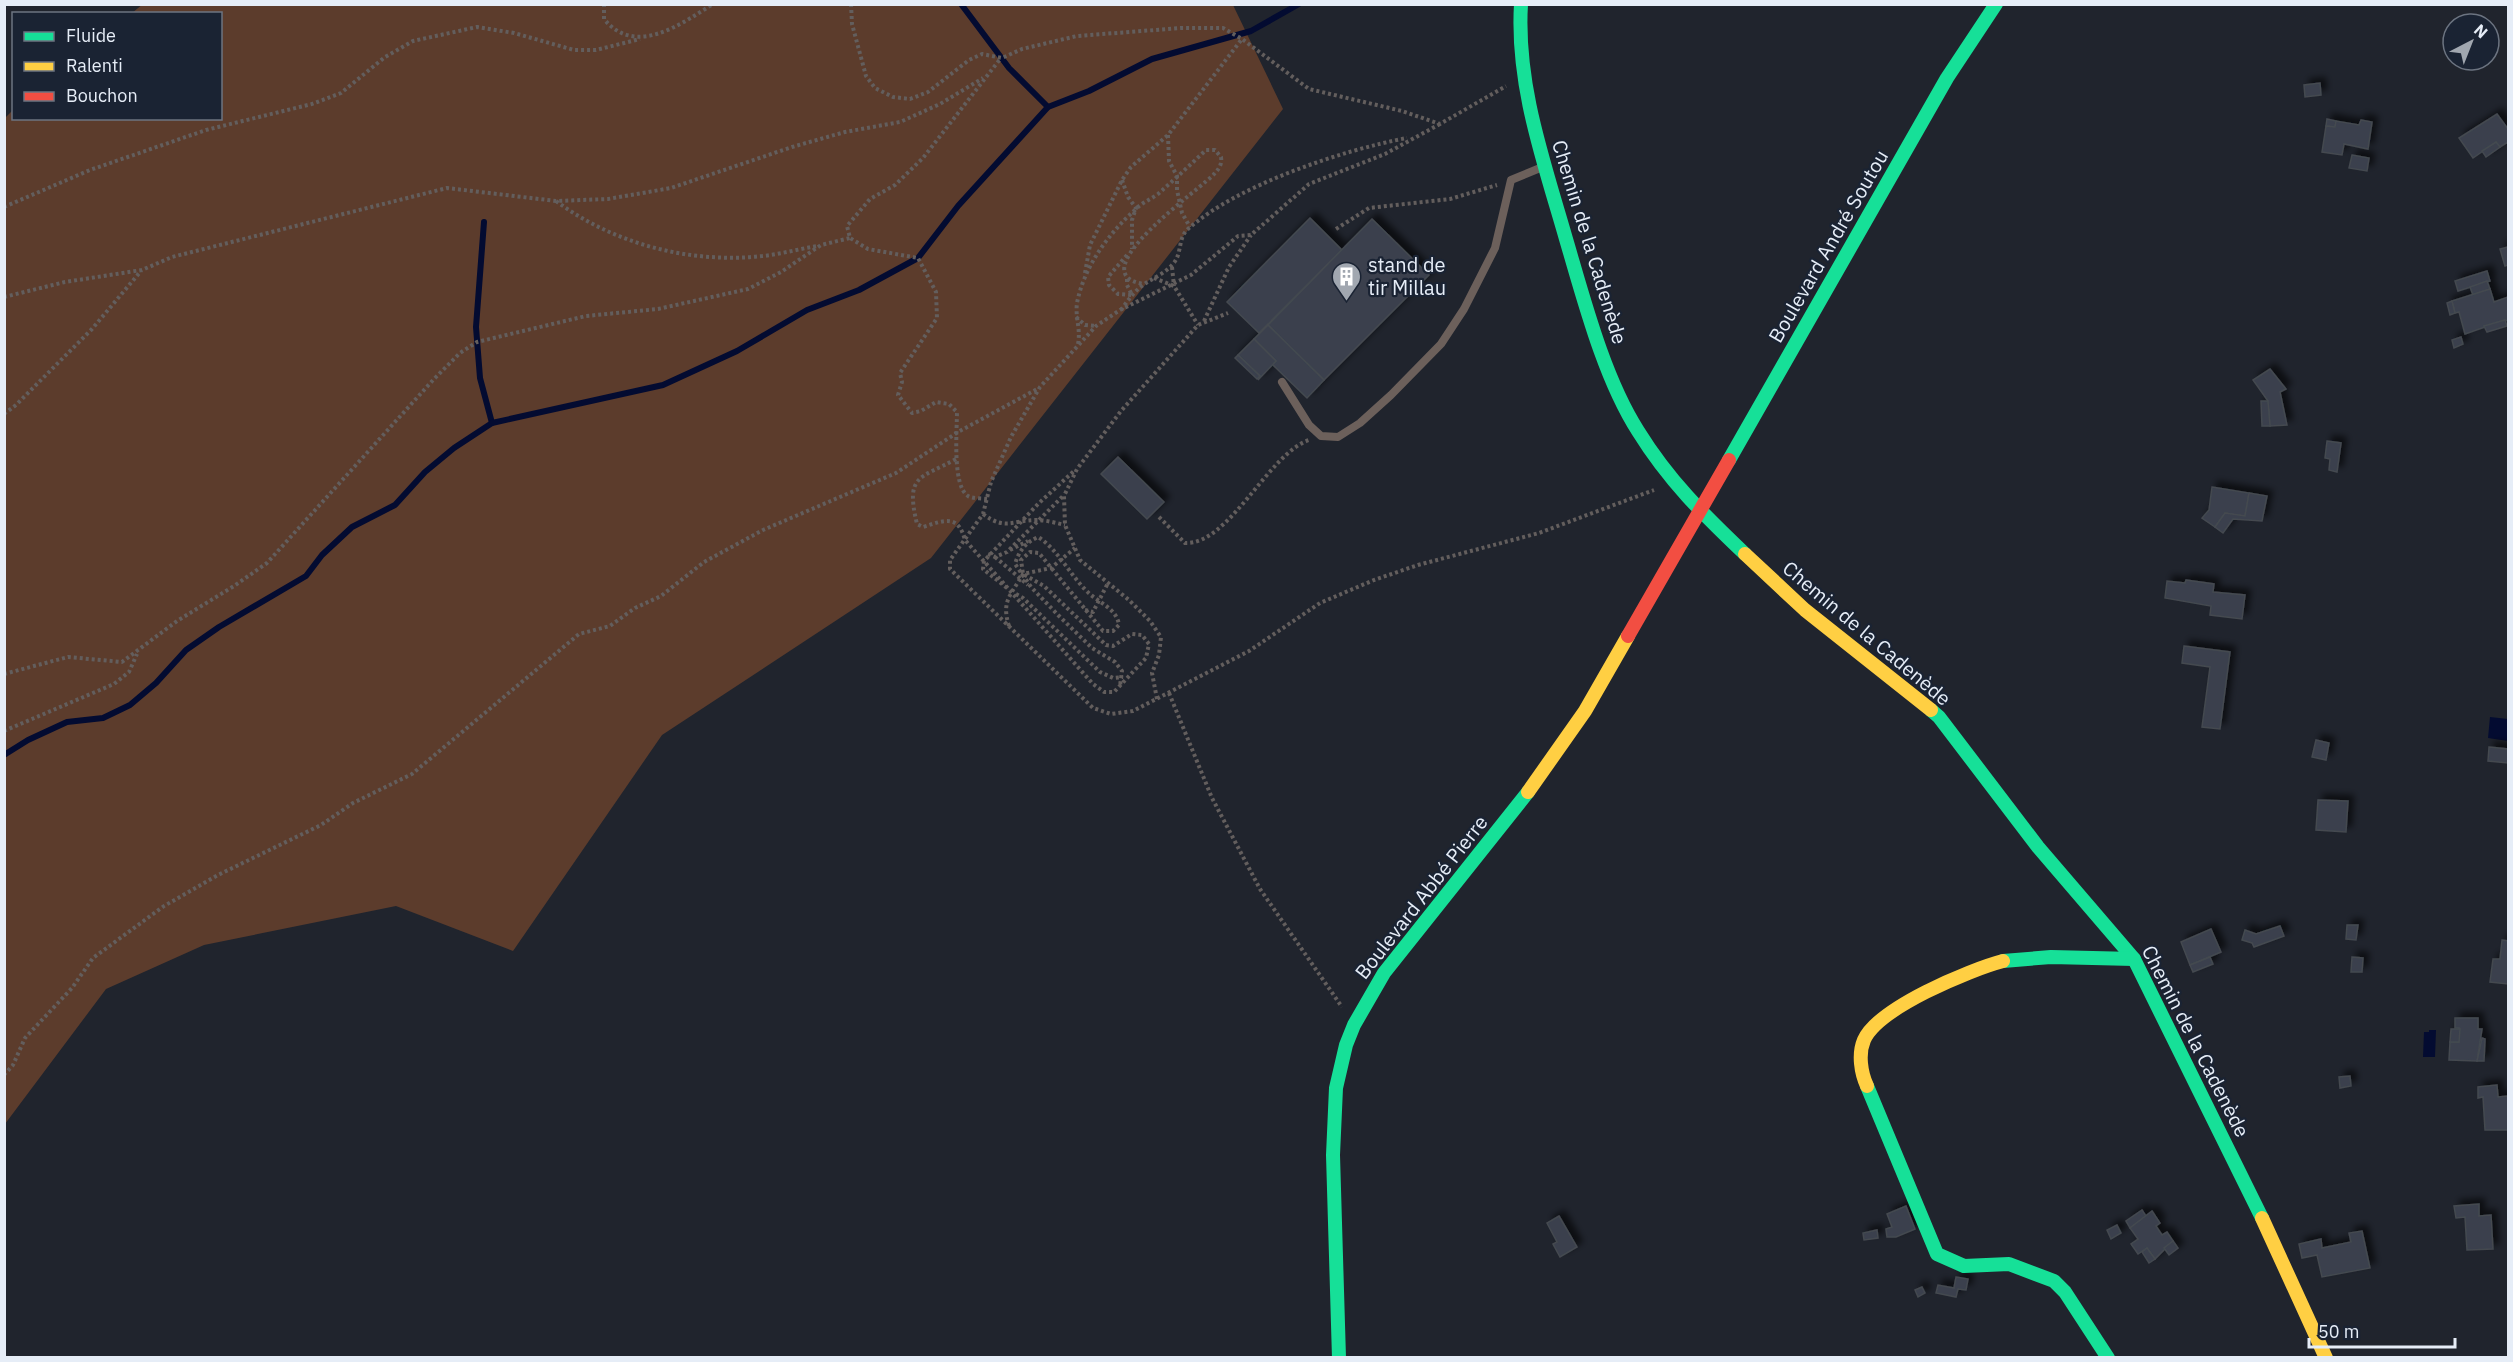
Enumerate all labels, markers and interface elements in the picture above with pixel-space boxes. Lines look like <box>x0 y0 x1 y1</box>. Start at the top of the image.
legend <box>12 12 222 120</box>
north arrow <box>2441 12 2501 72</box>
text: N <box>2470 20 2492 42</box>
text: Fluide <box>66 24 116 47</box>
text: Ralenti <box>66 54 123 77</box>
text: Bouchon <box>66 84 138 107</box>
street label: Chemin de la Cadenède <box>1546 137 1634 347</box>
street label: Boulevard André Soutou <box>1762 145 1894 347</box>
place label: stand de tir Millau <box>1368 251 1446 301</box>
building icon: stand de tir Millau <box>1331 260 1363 302</box>
street label: Chemin de la Cadenède <box>1777 555 1957 712</box>
street label: Boulevard Abbé Pierre <box>1348 809 1494 985</box>
street label: Chemin de la Cadenède <box>2136 940 2256 1142</box>
scale bar <box>2309 1311 2454 1349</box>
text: 50 m <box>2318 1320 2360 1343</box>

